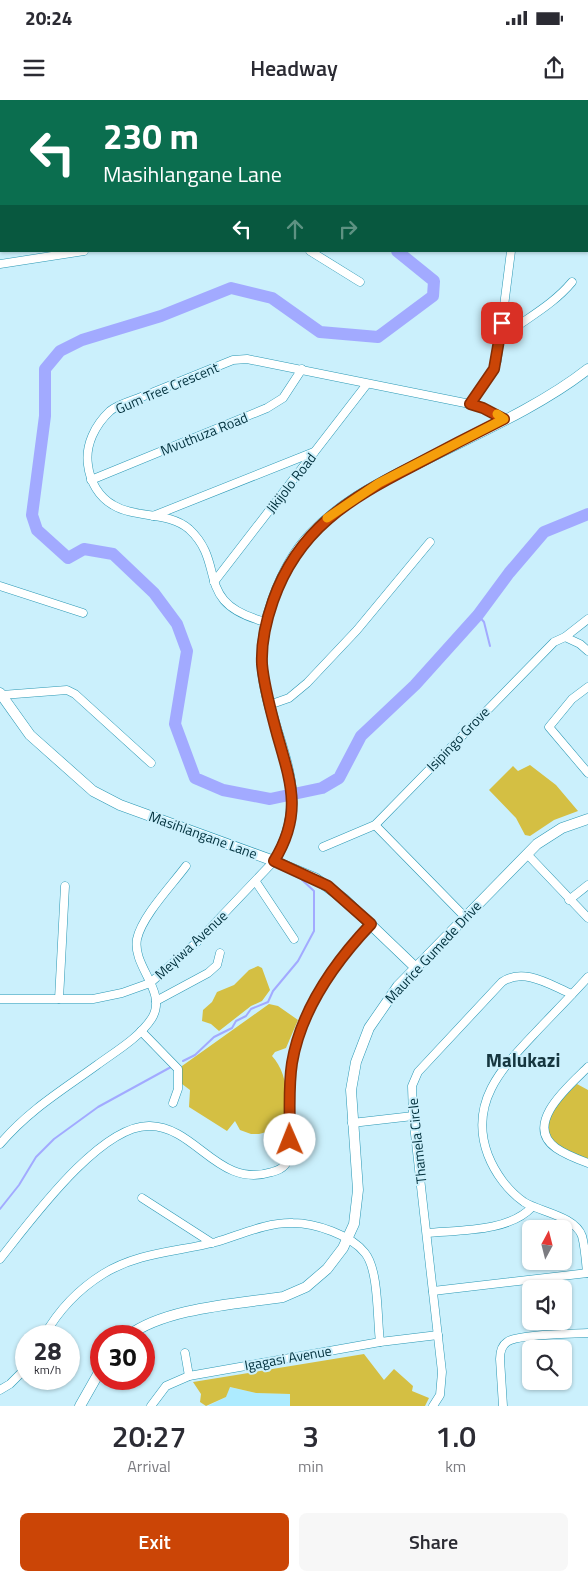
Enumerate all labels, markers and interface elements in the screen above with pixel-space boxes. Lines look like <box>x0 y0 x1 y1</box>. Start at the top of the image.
text: 20:24 <box>25 3 72 32</box>
text: Headway <box>250 51 338 85</box>
icon: menu <box>20 54 48 82</box>
icon: share <box>540 54 568 82</box>
text: 230 m <box>103 109 199 163</box>
icon: left <box>20 120 85 185</box>
text: Masihlangane Lane <box>103 157 282 191</box>
icon: left <box>228 215 256 243</box>
icon: ahead <box>281 215 309 243</box>
icon: right <box>334 215 362 243</box>
pin <box>481 302 523 344</box>
icon: arrive <box>488 309 516 337</box>
street label: Gum Tree Crescent <box>112 356 222 419</box>
street label: Mvuthuza Road <box>157 406 251 461</box>
street label: Jikijolo Road <box>260 448 321 517</box>
street label: Isipingo Grove <box>421 702 494 776</box>
street label: Masihlangane Lane <box>146 805 260 864</box>
street label: Maurice Gumede Drive <box>380 896 486 1008</box>
street label: Meyiwa Avenue <box>150 905 232 984</box>
district label: Malukazi <box>486 1045 560 1074</box>
street label: Thamela Circle <box>402 1097 431 1185</box>
position arrow <box>263 1113 315 1165</box>
north arrow <box>522 1220 572 1270</box>
map controls <box>522 1220 572 1390</box>
button: sound <box>522 1280 572 1330</box>
speed limit sign: 30 <box>90 1325 155 1390</box>
text: 28 <box>33 1332 62 1370</box>
street label: Igagasi Avenue <box>243 1340 333 1376</box>
button: search <box>522 1340 572 1390</box>
text: km/h <box>34 1360 61 1379</box>
text: 20:27 <box>112 1413 186 1459</box>
text: 3 <box>302 1413 319 1459</box>
text: 1.0 <box>435 1413 476 1459</box>
text: Arrival <box>127 1454 171 1478</box>
text: min <box>298 1454 324 1478</box>
text: km <box>445 1454 466 1478</box>
button: Exit <box>20 1513 289 1571</box>
button: Share <box>299 1513 568 1571</box>

